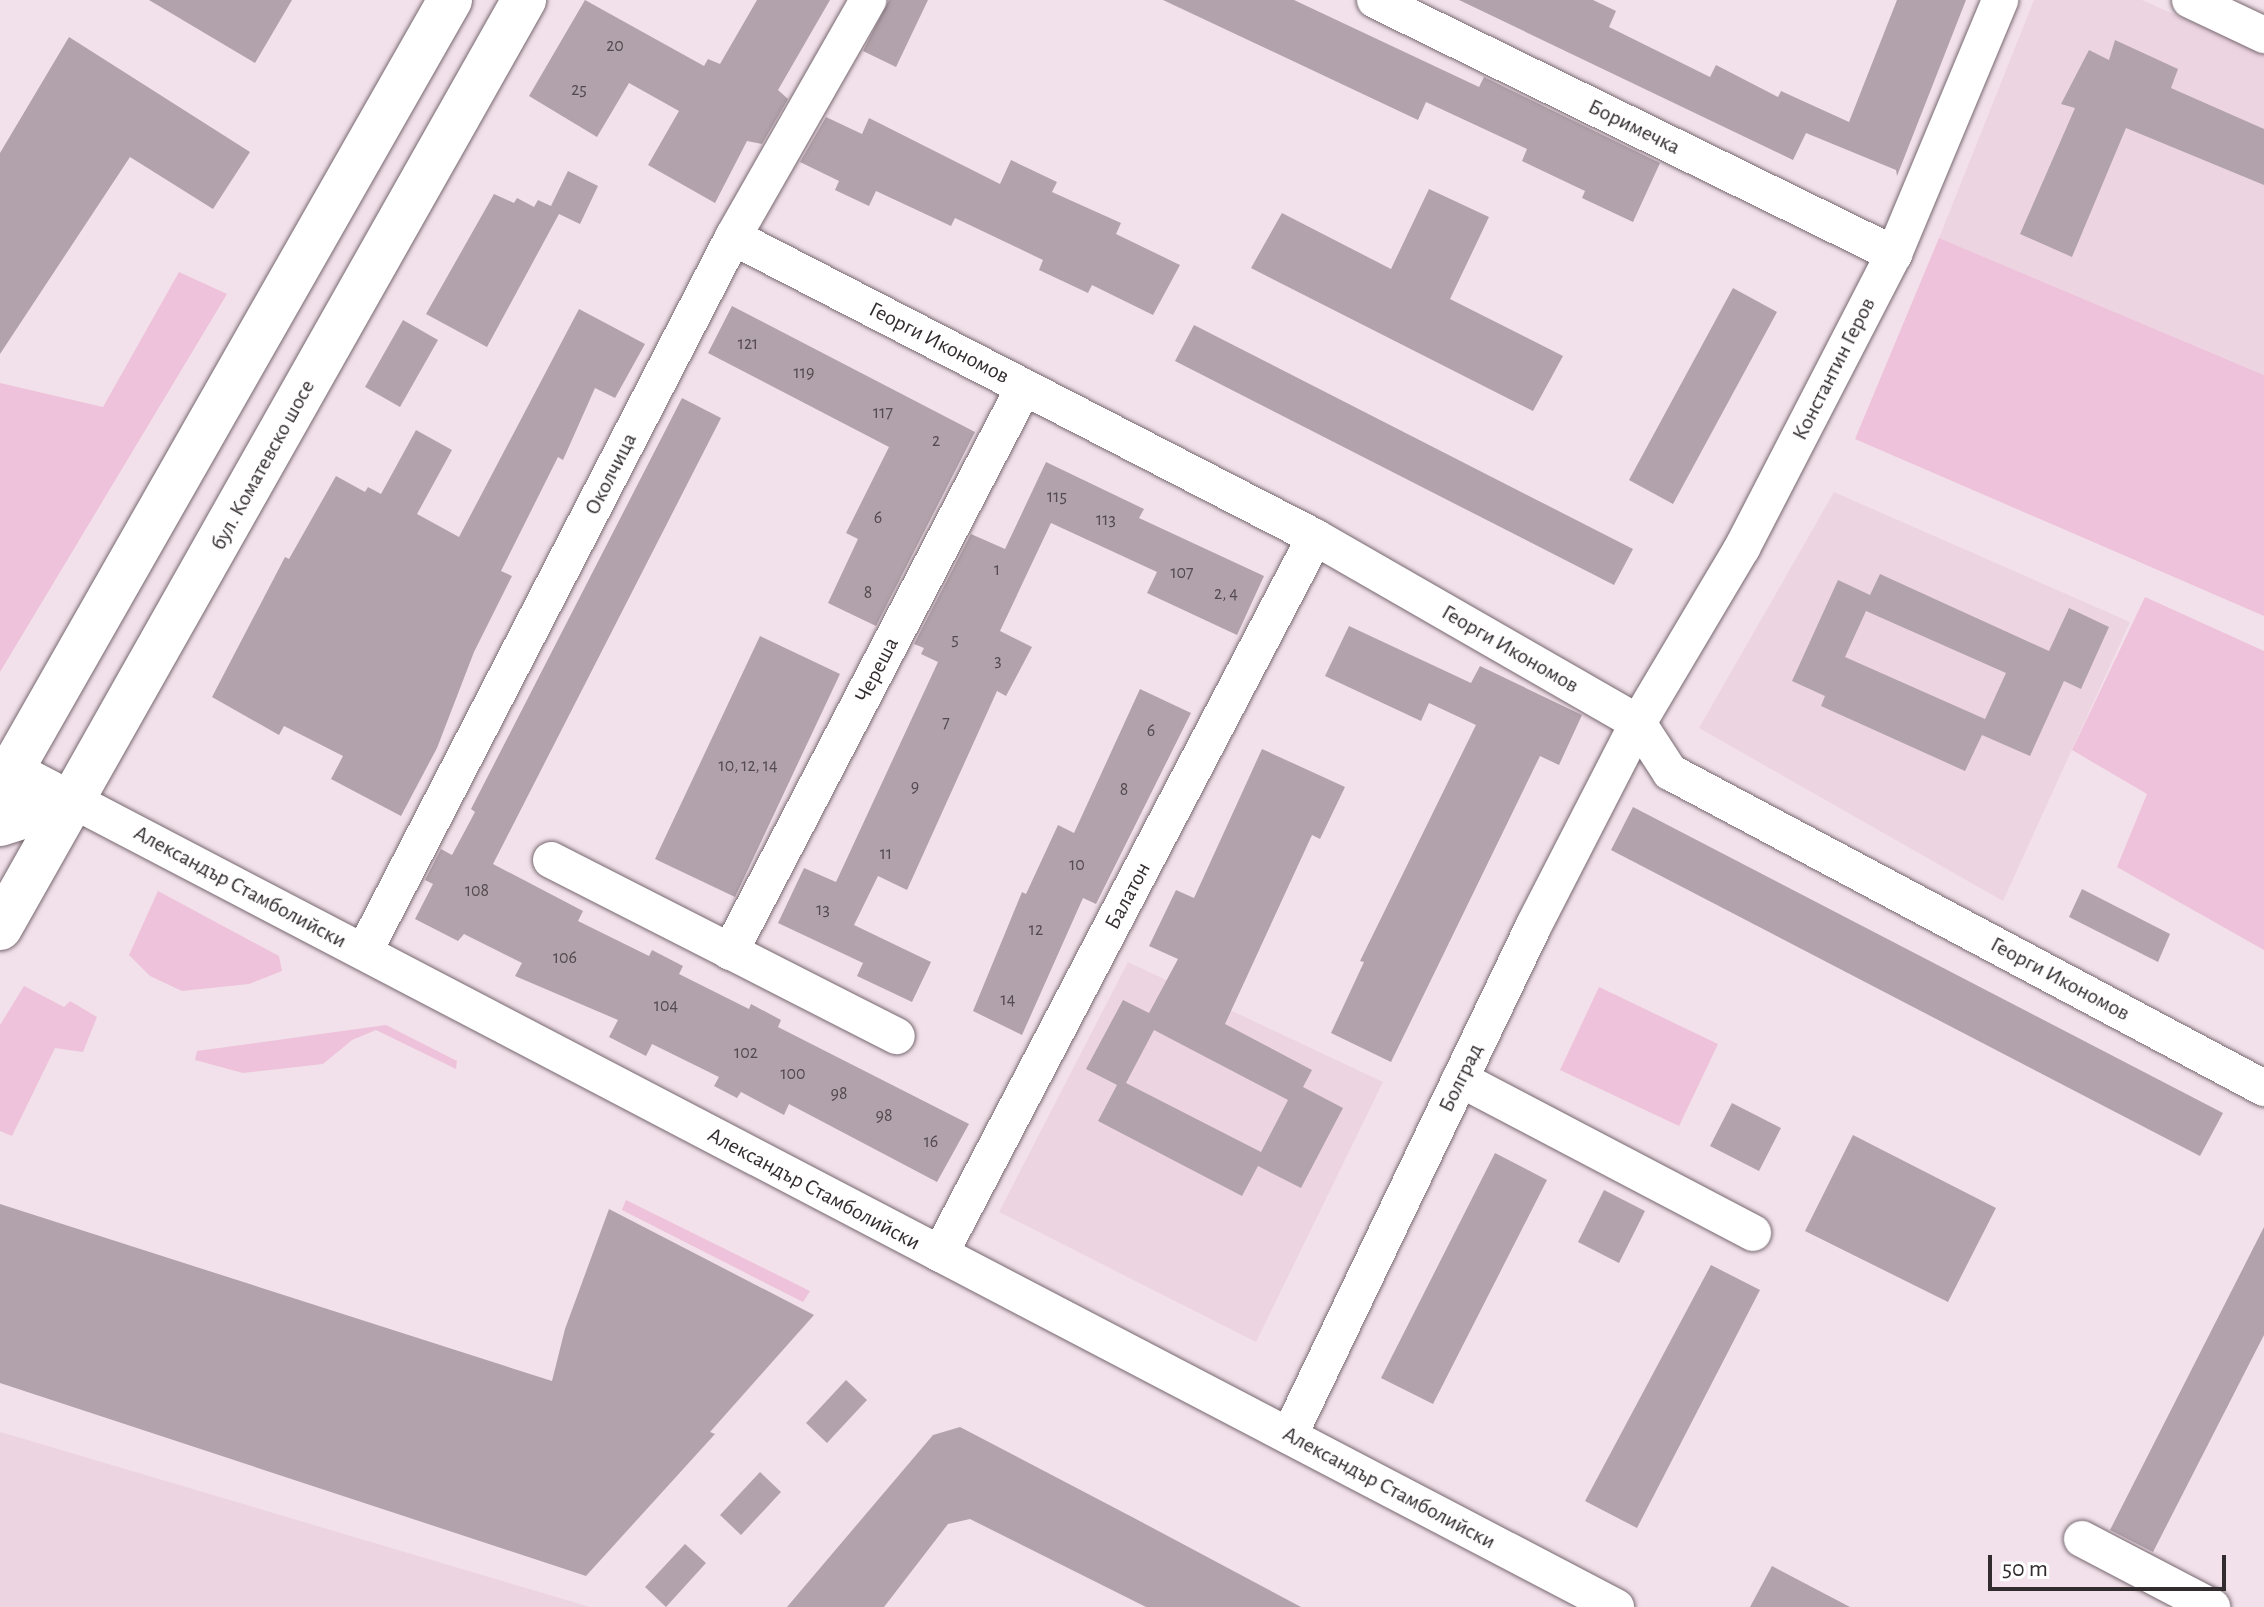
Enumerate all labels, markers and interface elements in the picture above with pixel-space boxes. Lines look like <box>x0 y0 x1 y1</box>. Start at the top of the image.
house number: 20 <box>606 35 624 57</box>
house number: 25 <box>571 79 587 101</box>
street label: Боримечка <box>1584 93 1684 161</box>
street label: Константин Геров <box>1787 293 1881 445</box>
street label: Георги Икономов <box>864 296 1014 390</box>
house number: 121 <box>738 333 758 355</box>
house number: 119 <box>794 362 814 384</box>
street label: бул. Коматевско шосе <box>205 375 321 555</box>
house number: 117 <box>873 402 893 424</box>
street label: Околчица <box>579 429 643 519</box>
house number: 2 <box>932 430 940 452</box>
house number: 115 <box>1047 486 1067 508</box>
house number: 6 <box>874 507 882 529</box>
house number: 113 <box>1096 509 1116 531</box>
house number: 1 <box>994 559 1000 581</box>
house number: 107 <box>1170 562 1194 584</box>
house number: 8 <box>864 582 872 604</box>
house number: 2, 4 <box>1214 583 1238 605</box>
street label: Георги Икономов <box>1437 599 1583 699</box>
house number: 5 <box>951 629 959 651</box>
street label: Череша <box>849 633 905 707</box>
house number: 3 <box>994 650 1002 672</box>
house number: 7 <box>942 712 950 734</box>
house number: 6 <box>1147 720 1155 742</box>
house number: 10, 12, 14 <box>718 755 778 777</box>
house number: 9 <box>911 776 919 798</box>
house number: 8 <box>1120 779 1128 801</box>
street label: Александър Стамболийски <box>129 820 351 954</box>
house number: 11 <box>880 843 892 865</box>
house number: 10 <box>1069 854 1085 876</box>
street label: Балатон <box>1099 858 1157 934</box>
house number: 108 <box>465 880 489 902</box>
house number: 13 <box>816 899 830 921</box>
house number: 12 <box>1029 919 1043 941</box>
street label: Георги Икономов <box>1986 931 2134 1027</box>
house number: 106 <box>553 947 577 969</box>
house number: 14 <box>1001 989 1015 1011</box>
house number: 104 <box>654 995 678 1017</box>
street label: Болград <box>1433 1039 1489 1117</box>
house number: 102 <box>734 1042 758 1064</box>
house number: 100 <box>780 1063 806 1085</box>
house number: 98 <box>831 1083 847 1105</box>
house number: 98 <box>876 1105 892 1127</box>
street label: Александър Стамболийски <box>703 1122 925 1256</box>
house number: 16 <box>924 1131 938 1153</box>
street label: Александър Стамболийски <box>1278 1421 1500 1555</box>
scale bar <box>1992 1539 2230 1589</box>
text: 50 m <box>2002 1557 2048 1581</box>

